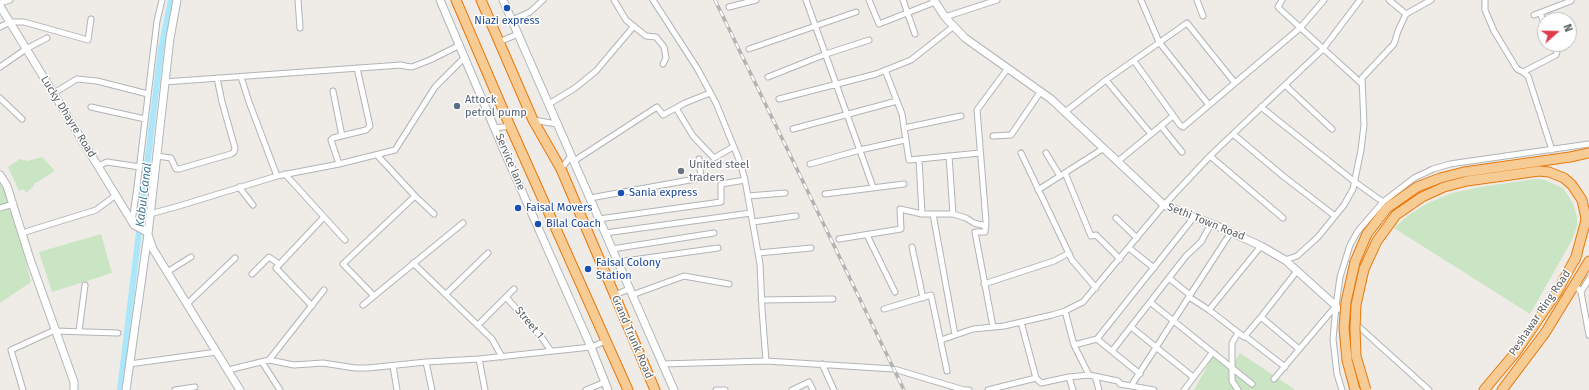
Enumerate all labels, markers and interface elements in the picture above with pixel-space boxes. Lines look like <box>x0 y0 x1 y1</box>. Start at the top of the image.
marker: Niazi express <box>502 3 512 13</box>
north arrow <box>1537 12 1577 52</box>
place label: Niazi express <box>474 14 540 28</box>
text: N <box>1560 22 1575 34</box>
street label: Lucky Dhayre Road <box>38 74 98 160</box>
place label: Attock petrol pump <box>465 93 527 119</box>
marker: Attock petrol pump <box>452 101 462 111</box>
street label: Service lane <box>492 132 528 192</box>
place label: United steel traders <box>689 158 749 184</box>
water label: Kabul Canal <box>133 162 155 228</box>
marker: United steel traders <box>676 166 686 176</box>
place label: Sania express <box>629 186 697 200</box>
marker: Sania express <box>616 188 626 198</box>
street label: Sethi Town Road <box>1165 200 1247 244</box>
place label: Faisal Movers <box>526 201 592 215</box>
marker: Faisal Movers <box>513 203 523 213</box>
place label: Bilal Coach <box>546 217 601 231</box>
marker: Bilal Coach <box>533 219 543 229</box>
place label: Faisal Colony Station <box>596 256 661 282</box>
marker: Faisal Colony Station <box>583 264 593 274</box>
street label: Peshawar Ring Road <box>1506 268 1574 358</box>
street label: Grand Trunk Road <box>609 293 655 381</box>
street label: Street 1 <box>512 304 546 342</box>

